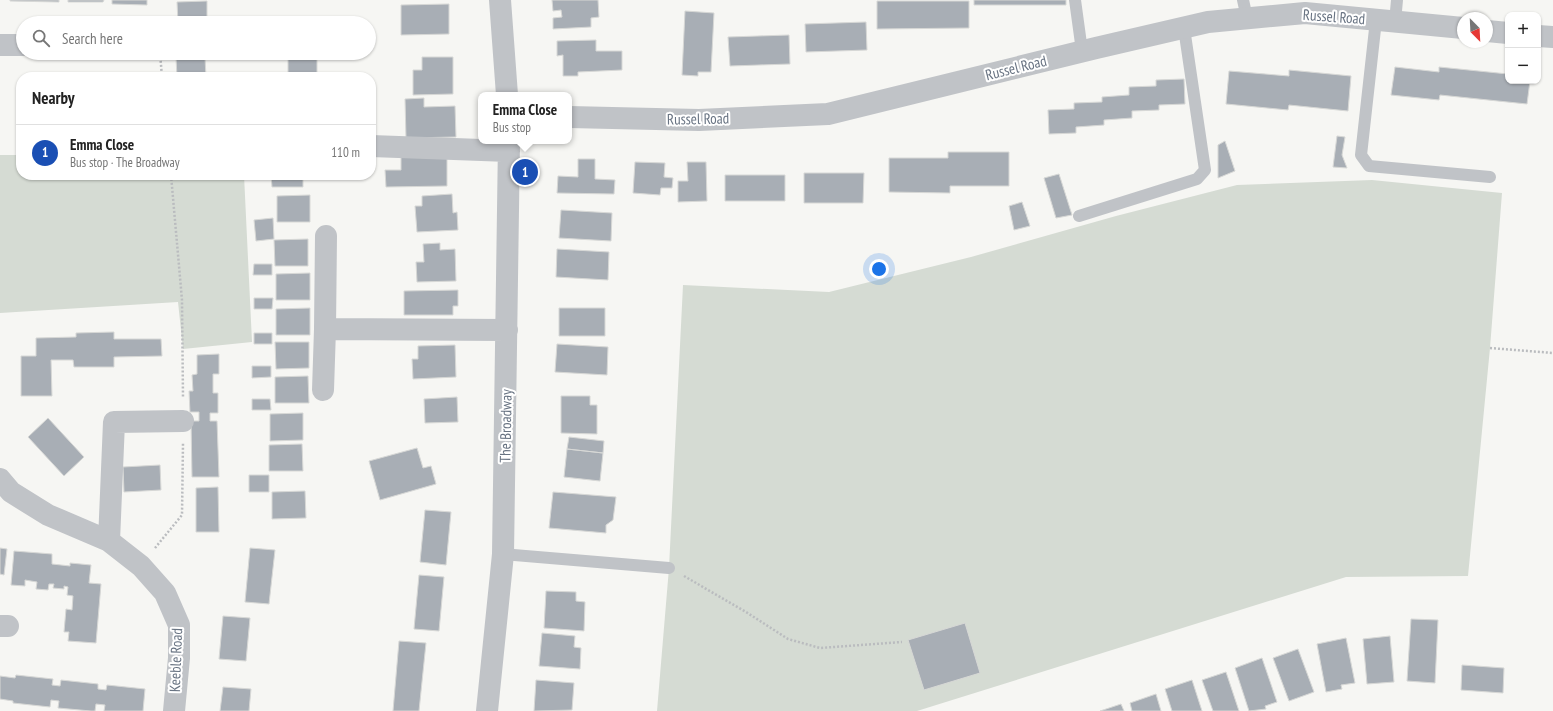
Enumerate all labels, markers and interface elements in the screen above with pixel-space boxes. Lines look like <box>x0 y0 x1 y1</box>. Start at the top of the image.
street label: Russel Road <box>1302 5 1366 28</box>
north arrow <box>1457 12 1493 48</box>
map controls <box>1505 12 1541 84</box>
button: + <box>1505 12 1541 48</box>
search box <box>16 16 376 60</box>
icon: search <box>30 27 52 49</box>
text: Search here <box>62 29 123 48</box>
button: − <box>1505 48 1541 84</box>
street label: Russel Road <box>983 51 1048 84</box>
text: Nearby <box>32 87 75 109</box>
popup <box>478 92 572 144</box>
text: Emma Close <box>493 100 557 119</box>
street label: Russel Road <box>667 108 729 129</box>
text: Bus stop <box>493 119 531 136</box>
text: Emma Close <box>70 135 134 154</box>
text: 1 <box>42 144 48 161</box>
text: 110 m <box>331 144 360 161</box>
text: Bus stop · The Broadway <box>70 154 180 171</box>
pin: 1 <box>512 157 538 187</box>
your location <box>869 259 889 279</box>
street label: The Broadway <box>495 389 516 463</box>
street label: Keeble Road <box>165 628 186 692</box>

